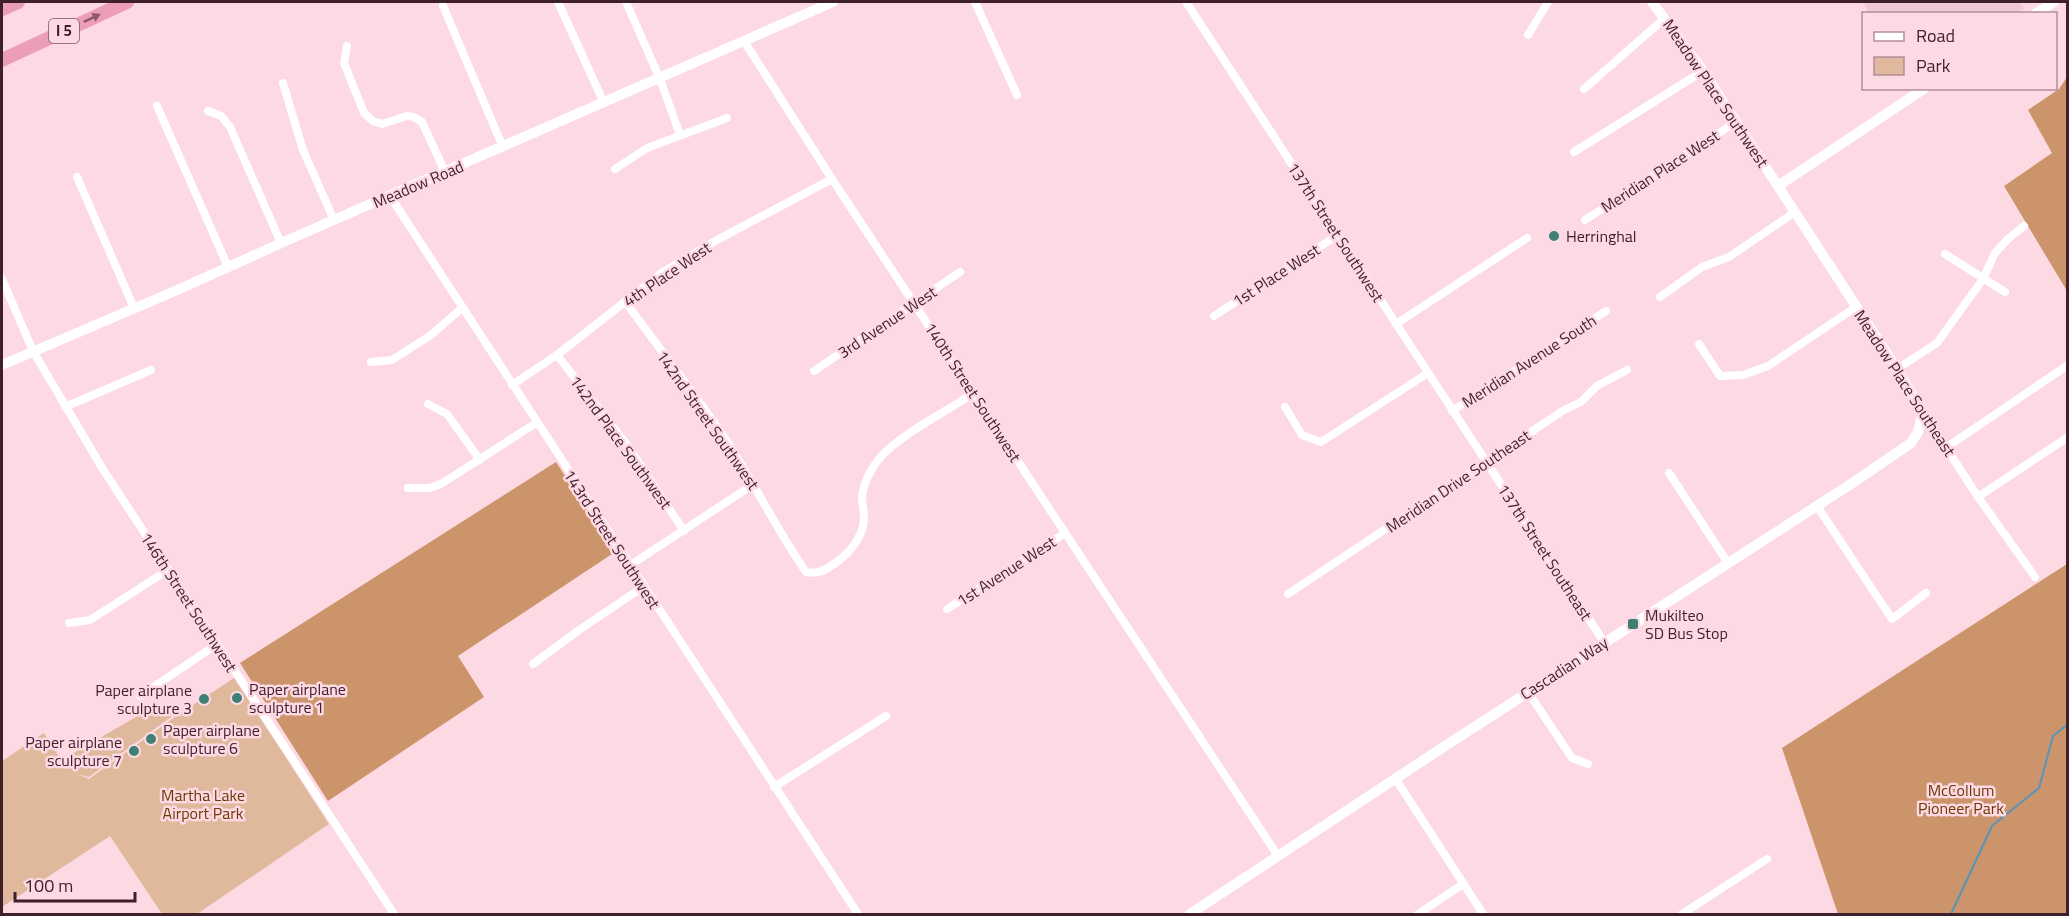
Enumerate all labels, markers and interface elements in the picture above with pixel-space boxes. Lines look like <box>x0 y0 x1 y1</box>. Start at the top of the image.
legend <box>1862 12 2057 90</box>
one-way arrow <box>84 13 101 22</box>
street label: Meadow Place Southwest <box>1657 14 1775 172</box>
road number: I 5 <box>49 19 79 43</box>
text: Road <box>1916 22 1955 49</box>
text: Park <box>1916 52 1951 79</box>
street label: Meridian Place West <box>1596 123 1724 218</box>
street label: Meadow Road <box>369 154 467 214</box>
street label: 137th Street Southwest <box>1282 157 1390 307</box>
place label: Herringhal <box>1566 224 1637 248</box>
marker: Herringhal <box>1547 229 1561 243</box>
street label: 4th Place West <box>618 236 716 312</box>
street label: 1st Place West <box>1227 237 1325 312</box>
street label: 3rd Avenue West <box>833 280 942 364</box>
street label: Meadow Place Southeast <box>1848 305 1962 461</box>
street label: Meridian Avenue South <box>1457 308 1601 414</box>
street label: 140th Street Southwest <box>919 317 1027 467</box>
street label: 142nd Street Southwest <box>651 345 765 495</box>
street label: 142nd Place Southwest <box>564 370 678 514</box>
street label: Meridian Drive Southeast <box>1381 423 1536 539</box>
street label: 143rd Street Southwest <box>558 465 666 614</box>
street label: 137th Street Southeast <box>1492 479 1598 625</box>
street label: 146th Street Southwest <box>135 527 243 677</box>
street label: 1st Avenue West <box>952 530 1061 612</box>
place label: Mukilteo SD Bus Stop <box>1645 603 1728 645</box>
marker: Mukilteo SD Bus Stop <box>1626 617 1640 631</box>
street label: Cascadian Way <box>1515 630 1613 706</box>
place label: Paper airplane sculpture 1 <box>249 677 346 719</box>
place label: Paper airplane sculpture 3 <box>95 678 192 720</box>
marker: Paper airplane sculpture 1 <box>230 691 244 705</box>
marker: Paper airplane sculpture 3 <box>197 692 211 706</box>
place label: Paper airplane sculpture 6 <box>163 718 260 760</box>
place label: Paper airplane sculpture 7 <box>25 730 122 772</box>
marker: Paper airplane sculpture 6 <box>144 732 158 746</box>
marker: Paper airplane sculpture 7 <box>127 744 141 758</box>
park label: McCollum Pioneer Park <box>1918 778 2004 820</box>
park label: Martha Lake Airport Park <box>161 783 245 825</box>
scale bar <box>15 865 135 903</box>
text: 100 m <box>24 872 73 899</box>

